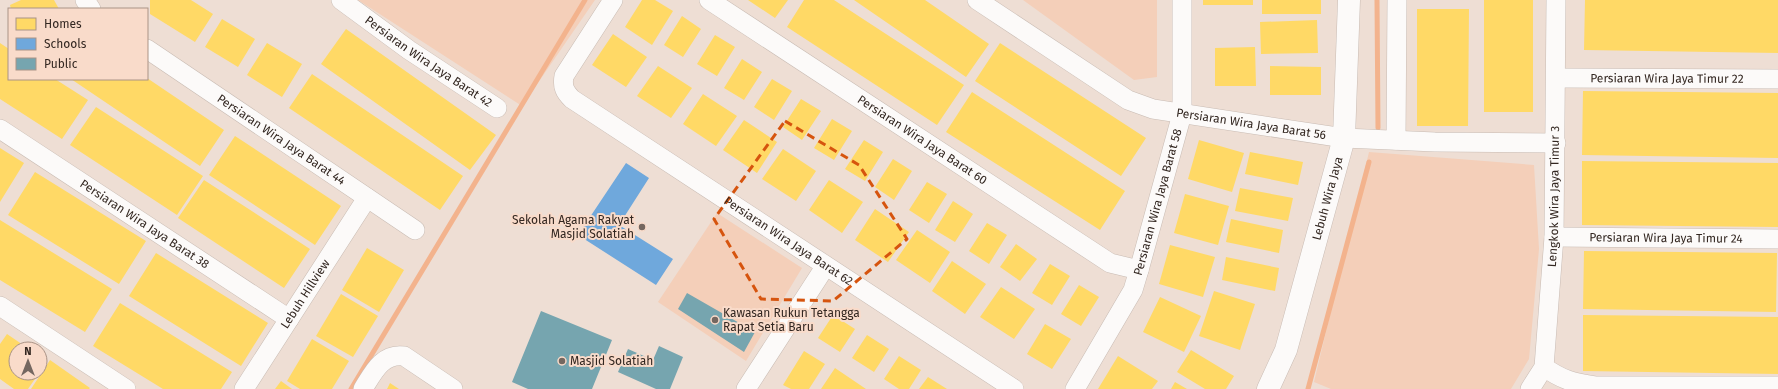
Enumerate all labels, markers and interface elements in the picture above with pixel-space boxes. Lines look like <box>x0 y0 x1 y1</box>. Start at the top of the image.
legend <box>8 8 148 80</box>
street label: Persiaran Wira Jaya Barat 42 <box>362 13 495 110</box>
text: Homes <box>44 17 82 31</box>
text: Schools <box>44 37 87 51</box>
text: Public <box>44 57 78 71</box>
street label: Persiaran Wira Jaya Timur 22 <box>1590 71 1744 86</box>
street label: Persiaran Wira Jaya Barat 44 <box>214 91 349 188</box>
street label: Persiaran Wira Jaya Barat 60 <box>855 92 990 188</box>
street label: Persiaran Wira Jaya Barat 56 <box>1175 106 1327 142</box>
street label: Lengkok Wira Jaya Timur 3 <box>1545 126 1562 268</box>
street label: Persiaran Wira Jaya Barat 58 <box>1131 127 1185 277</box>
street label: Lebuh Wira Jaya <box>1309 155 1346 242</box>
street label: Persiaran Wira Jaya Barat 38 <box>77 177 212 272</box>
street label: Persiaran Wira Jaya Barat 62 <box>721 194 856 288</box>
place label: Sekolah Agama Rakyat Masjid Solatiah <box>512 213 635 241</box>
marker: Sekolah Agama Rakyat Masjid Solatiah <box>637 222 647 232</box>
street label: Persiaran Wira Jaya Timur 24 <box>1589 230 1743 246</box>
street label: Lebuh Hillview <box>278 256 333 331</box>
place label: Kawasan Rukun Tetangga Rapat Setia Baru <box>723 306 860 334</box>
marker: Kawasan Rukun Tetangga Rapat Setia Baru <box>710 315 720 325</box>
north arrow <box>8 341 48 381</box>
text: N <box>24 345 32 358</box>
place label: Masjid Solatiah <box>570 354 653 368</box>
marker: Masjid Solatiah <box>557 356 567 366</box>

